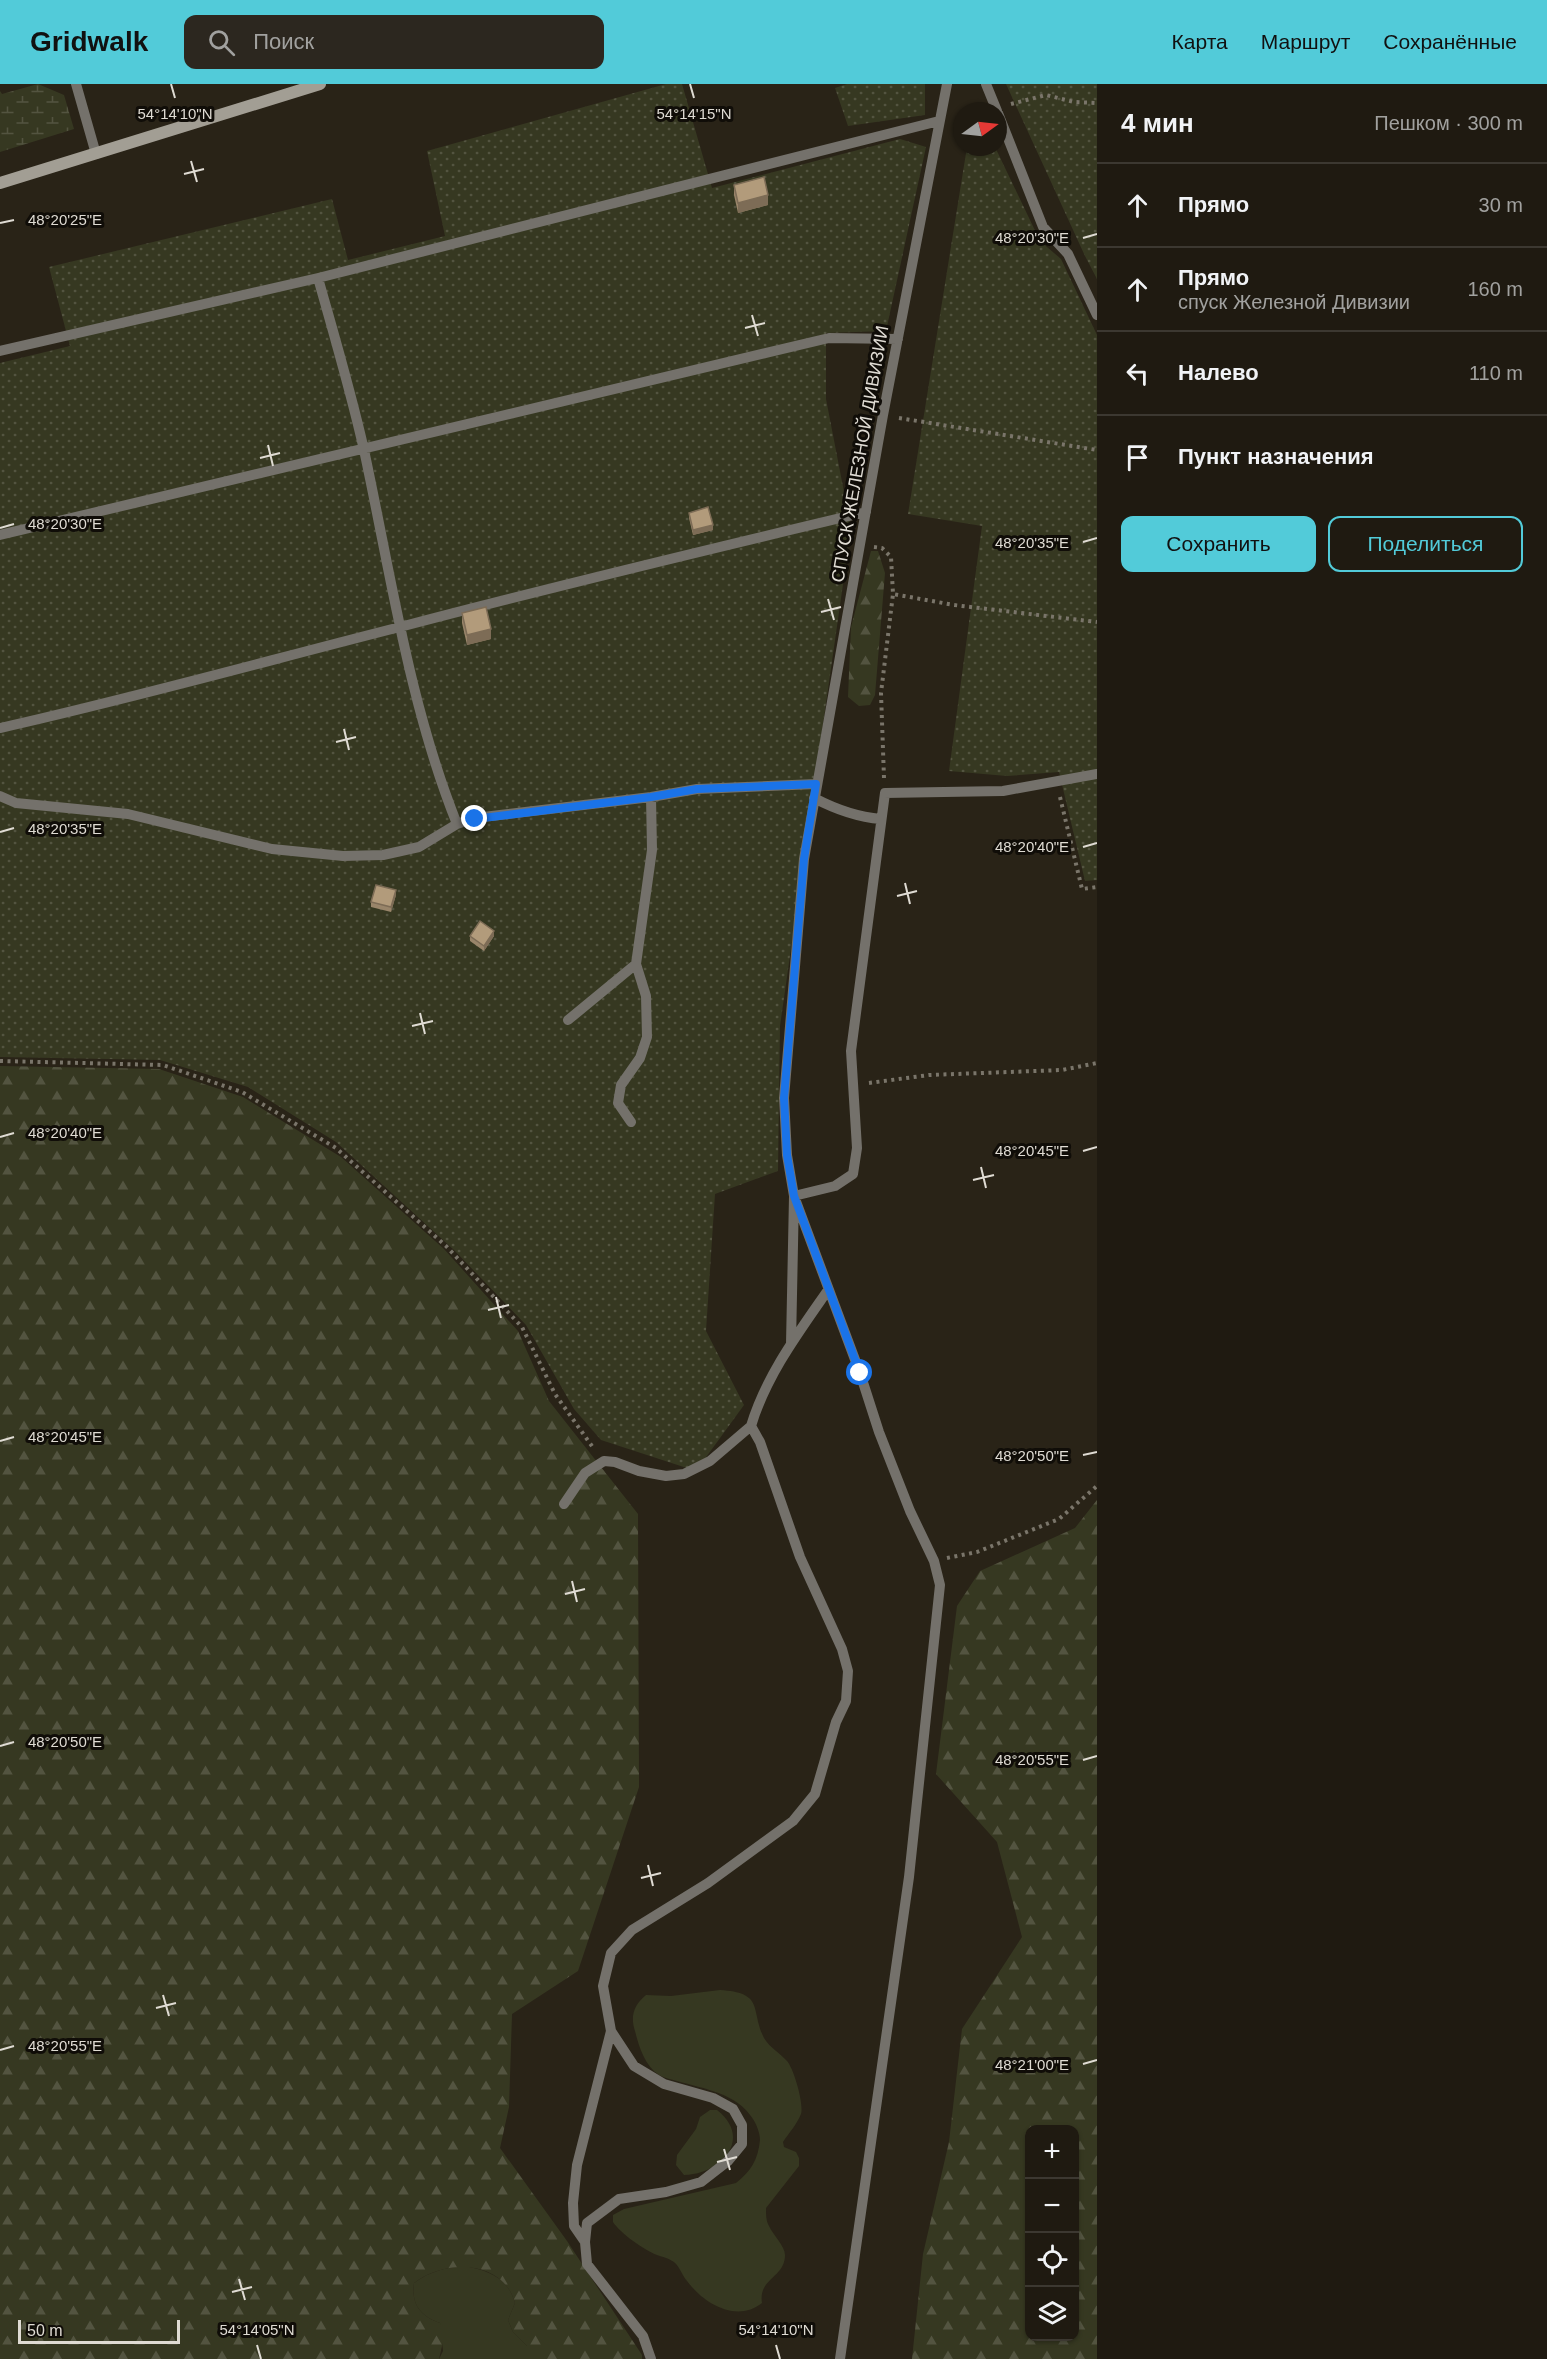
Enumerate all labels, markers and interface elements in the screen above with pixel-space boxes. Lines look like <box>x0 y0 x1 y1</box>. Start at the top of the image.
search box <box>184 15 604 69</box>
text: Gridwalk <box>30 26 148 57</box>
icon: search <box>205 26 238 59</box>
text: Поиск <box>253 29 314 54</box>
text: Карта <box>1172 30 1228 53</box>
text: Маршрут <box>1261 30 1350 53</box>
text: Сохранённые <box>1383 30 1517 53</box>
north arrow <box>953 102 1007 156</box>
text: 54°14'10"N <box>137 105 213 122</box>
text: 54°14'15"N <box>656 105 732 122</box>
text: 4 мин <box>1121 108 1194 138</box>
text: Пешком · 300 m <box>1374 112 1523 134</box>
icon: ahead <box>1121 189 1154 222</box>
text: Прямо <box>1178 192 1249 217</box>
text: 30 m <box>1479 194 1523 216</box>
text: 48°20'25"E <box>28 211 102 228</box>
text: 48°20'30"E <box>995 229 1069 246</box>
text: Прямо <box>1178 265 1249 290</box>
icon: ahead <box>1121 273 1154 306</box>
text: 160 m <box>1467 278 1523 300</box>
text: спуск Железной Дивизии <box>1178 291 1410 313</box>
street label: СПУСК ЖЕЛЕЗНОЙ ДИВИЗИИ <box>827 324 892 584</box>
icon: left <box>1121 357 1154 390</box>
text: Налево <box>1178 360 1259 385</box>
text: 110 m <box>1469 362 1523 384</box>
icon: arrive <box>1121 441 1154 474</box>
text: Пункт назначения <box>1178 444 1374 469</box>
text: 48°20'30"E <box>28 515 102 532</box>
button: Сохранить <box>1121 516 1316 572</box>
button: Поделиться <box>1328 516 1523 572</box>
text: 48°20'35"E <box>995 534 1069 551</box>
route end <box>461 805 487 831</box>
text: 48°20'35"E <box>28 820 102 837</box>
text: 48°20'40"E <box>995 838 1069 855</box>
text: 48°20'40"E <box>28 1124 102 1141</box>
text: 48°20'45"E <box>995 1142 1069 1159</box>
route start <box>846 1359 872 1385</box>
text: 48°20'45"E <box>28 1428 102 1445</box>
text: 48°20'50"E <box>995 1447 1069 1464</box>
text: 48°20'50"E <box>28 1733 102 1750</box>
text: 48°20'55"E <box>995 1751 1069 1768</box>
text: 48°20'55"E <box>28 2037 102 2054</box>
text: 48°21'00"E <box>995 2056 1069 2073</box>
map controls <box>1025 2125 1079 2341</box>
button: + <box>1025 2125 1079 2179</box>
button: − <box>1025 2179 1079 2233</box>
button: locate <box>1025 2233 1079 2287</box>
button: layers <box>1025 2287 1079 2341</box>
scale bar <box>18 2317 180 2344</box>
text: 54°14'05"N <box>219 2321 295 2338</box>
text: 54°14'10"N <box>738 2321 814 2338</box>
text: 50 m <box>27 2322 63 2339</box>

